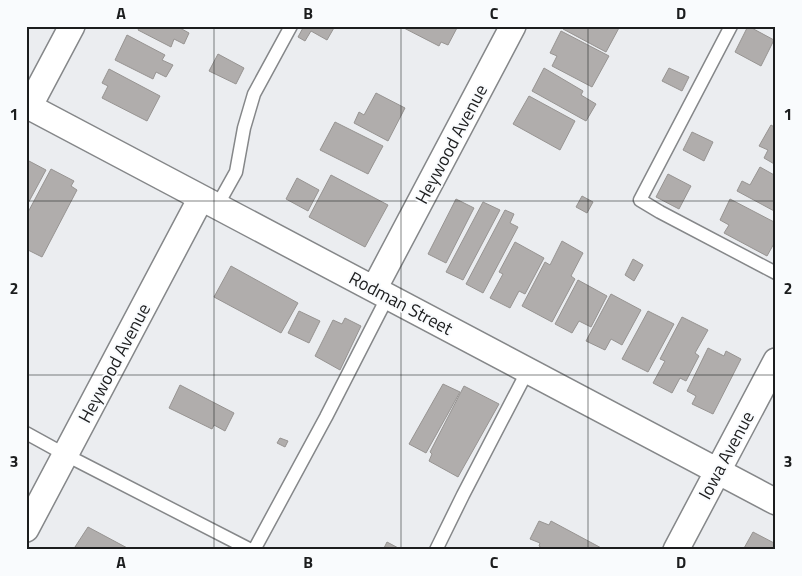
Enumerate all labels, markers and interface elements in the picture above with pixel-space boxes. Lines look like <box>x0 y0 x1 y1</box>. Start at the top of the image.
text: A <box>116 1 126 25</box>
text: B <box>303 1 313 25</box>
text: C <box>490 1 499 25</box>
text: D <box>676 1 686 25</box>
street label: Heywood Avenue <box>408 79 494 209</box>
text: 1 <box>10 102 18 126</box>
text: 1 <box>784 102 792 126</box>
street label: Rodman Street <box>344 264 458 342</box>
text: 2 <box>10 276 18 300</box>
text: 2 <box>784 276 792 300</box>
street label: Heywood Avenue <box>71 298 157 428</box>
street label: Iowa Avenue <box>691 406 761 504</box>
text: 3 <box>10 449 18 473</box>
text: 3 <box>784 449 792 473</box>
text: A <box>116 550 126 574</box>
text: B <box>303 550 313 574</box>
text: C <box>490 550 499 574</box>
text: D <box>676 550 686 574</box>

